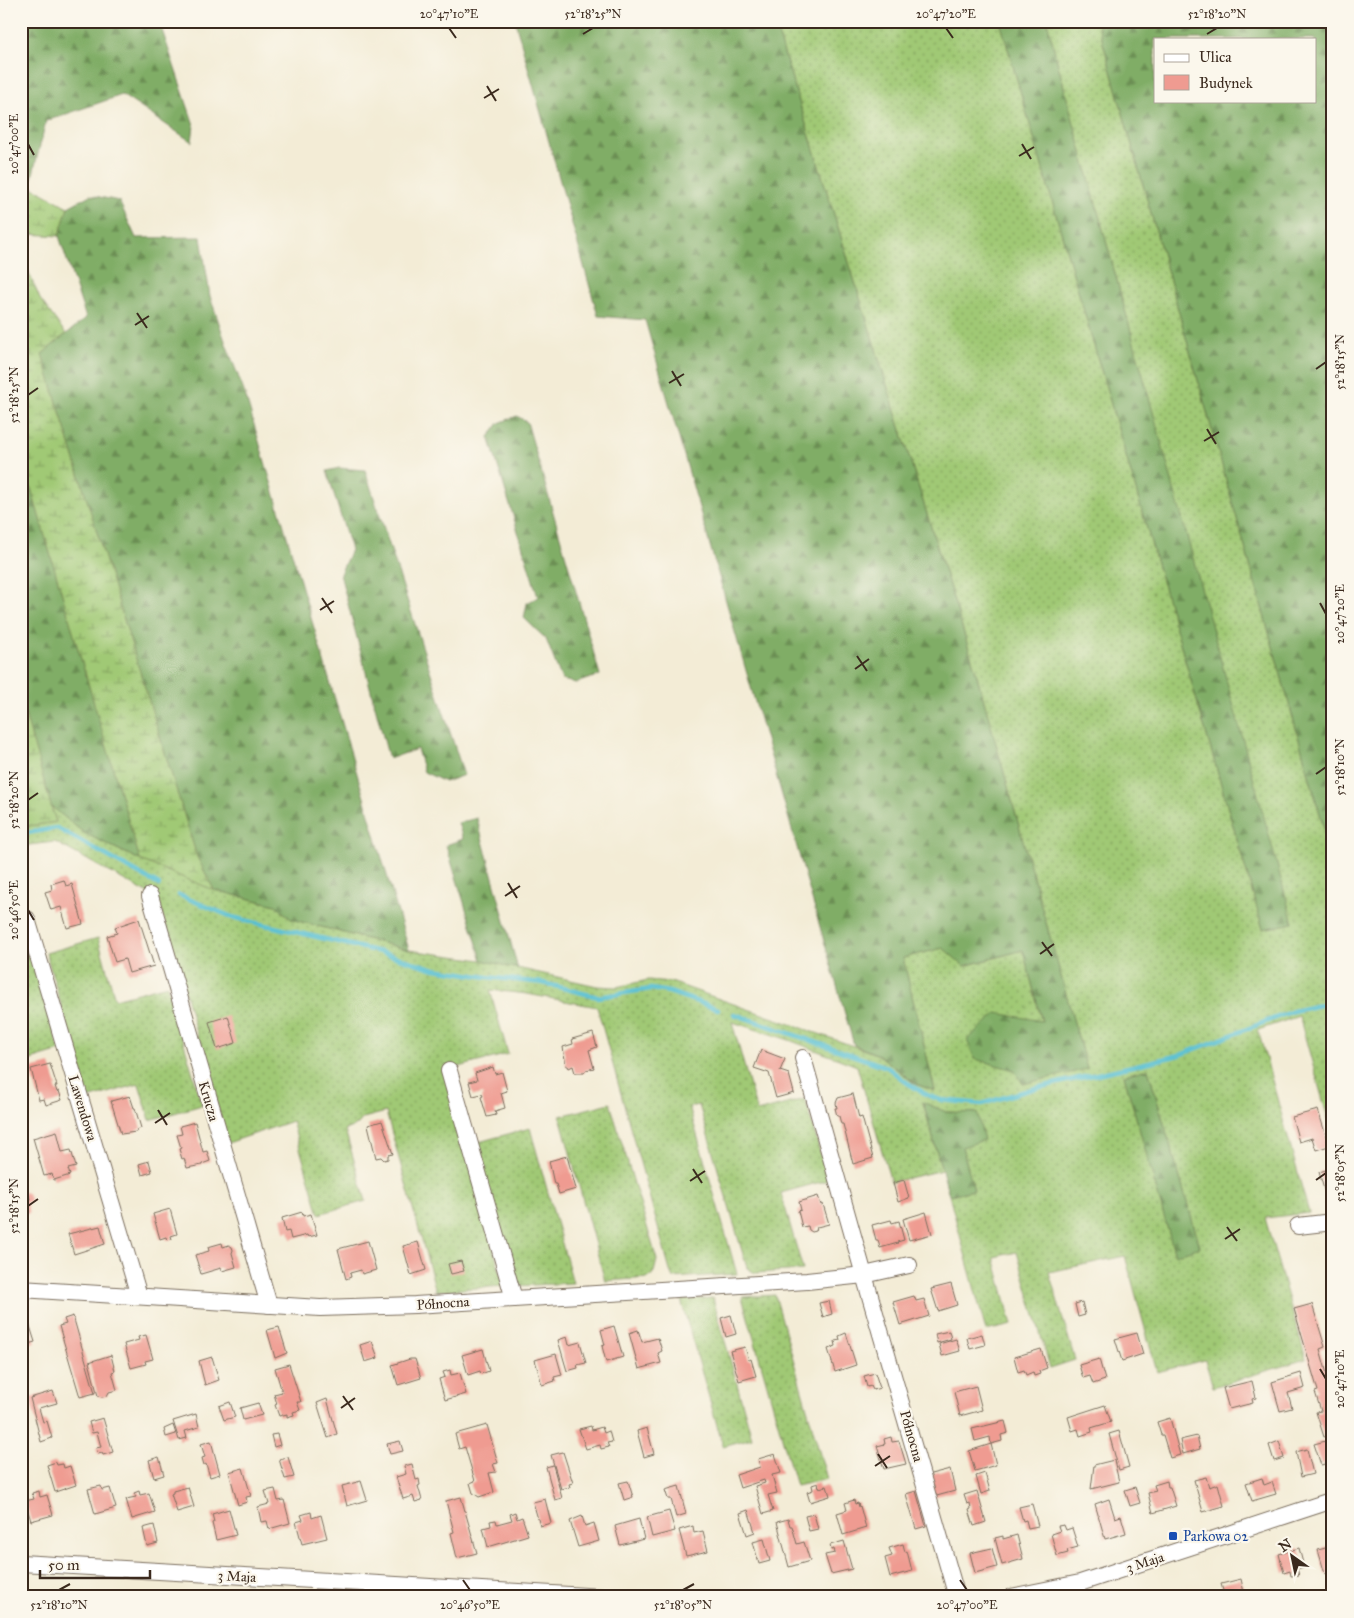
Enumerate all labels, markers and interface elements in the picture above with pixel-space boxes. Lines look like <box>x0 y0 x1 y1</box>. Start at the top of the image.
text: 20°47'10"E <box>420 7 479 21</box>
text: 52°18'25"N <box>564 7 622 21</box>
text: 20°47'20"E <box>916 7 976 21</box>
text: 52°18'20"N <box>1188 7 1246 21</box>
legend <box>1154 38 1316 102</box>
text: Ulica <box>1199 48 1232 66</box>
text: Budynek <box>1199 74 1253 92</box>
text: 20°47'00"E <box>7 113 21 174</box>
text: 52°18'15"N <box>1333 334 1347 390</box>
text: 52°18'25"N <box>7 366 21 424</box>
text: 20°47'20"E <box>1333 584 1347 644</box>
text: 52°18'10"N <box>1333 738 1347 796</box>
text: 52°18'20"N <box>7 771 21 829</box>
text: 20°46'50"E <box>7 880 21 940</box>
street label: Lawendowa <box>64 1073 101 1143</box>
street label: Krucza <box>195 1079 222 1123</box>
text: 52°18'05"N <box>1333 1144 1347 1202</box>
text: 52°18'15"N <box>7 1178 21 1234</box>
street label: Północna <box>416 1293 470 1314</box>
text: 20°47'10"E <box>1333 1349 1347 1408</box>
street label: Północna <box>896 1408 927 1464</box>
place label: Parkowa 02 <box>1183 1528 1248 1545</box>
marker: Parkowa 02 <box>1167 1530 1179 1542</box>
north arrow <box>1266 1530 1316 1580</box>
text: N <box>1276 1535 1295 1556</box>
scale bar <box>40 1548 150 1580</box>
street label: 3 Maja <box>1124 1548 1166 1576</box>
text: 50 m <box>48 1556 80 1574</box>
street label: 3 Maja <box>217 1567 257 1586</box>
text: 52°18'10"N <box>30 1598 88 1612</box>
text: 20°46'50"E <box>440 1598 500 1612</box>
text: 52°18'05"N <box>654 1598 712 1612</box>
text: 20°47'00"E <box>937 1598 998 1612</box>

